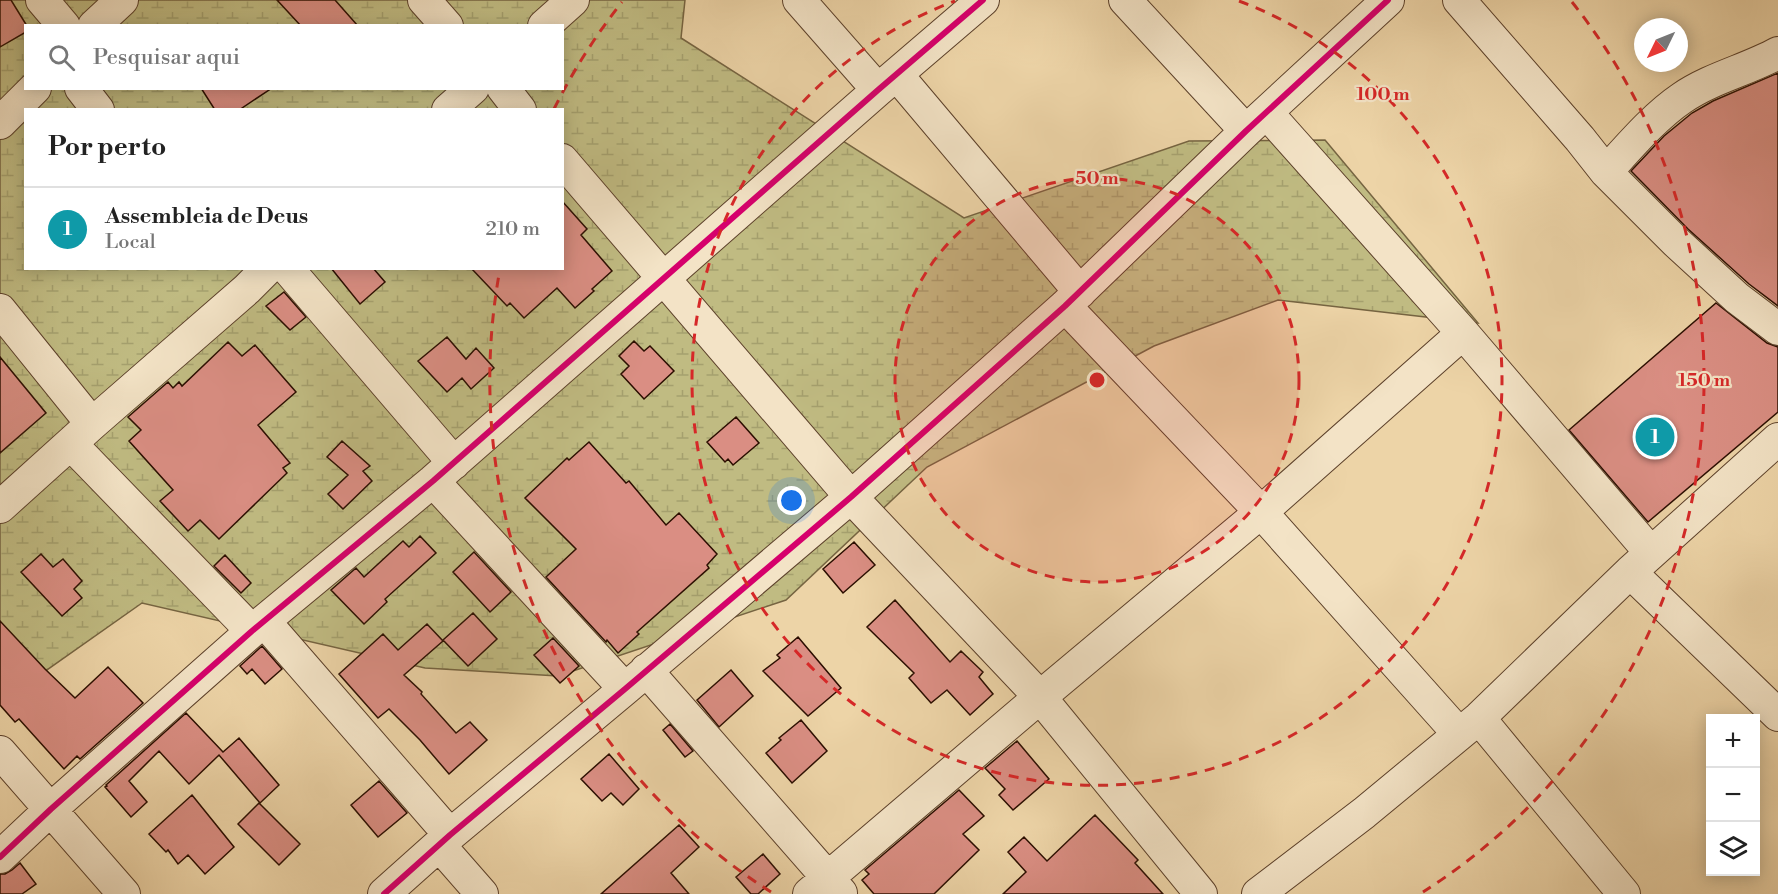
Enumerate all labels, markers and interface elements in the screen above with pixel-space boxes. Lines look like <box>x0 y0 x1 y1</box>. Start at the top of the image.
north arrow <box>1634 18 1688 72</box>
search box <box>24 24 564 90</box>
icon: search <box>45 41 78 74</box>
text: Pesquisar aqui <box>93 44 240 71</box>
text: 100 m <box>1356 83 1410 106</box>
text: Por perto <box>48 131 166 163</box>
text: 50 m <box>1075 167 1119 190</box>
text: Assembleia de Deus <box>105 203 308 230</box>
text: 1 <box>63 217 72 242</box>
text: 210 m <box>485 217 540 242</box>
text: Local <box>105 230 156 255</box>
text: 150 m <box>1678 369 1731 392</box>
centre of rings <box>1087 370 1107 390</box>
pin: 1 <box>1636 414 1674 460</box>
your location <box>777 486 806 515</box>
map controls <box>1706 714 1760 876</box>
button: + <box>1706 714 1760 768</box>
button: − <box>1706 768 1760 822</box>
button: layers <box>1706 822 1760 876</box>

